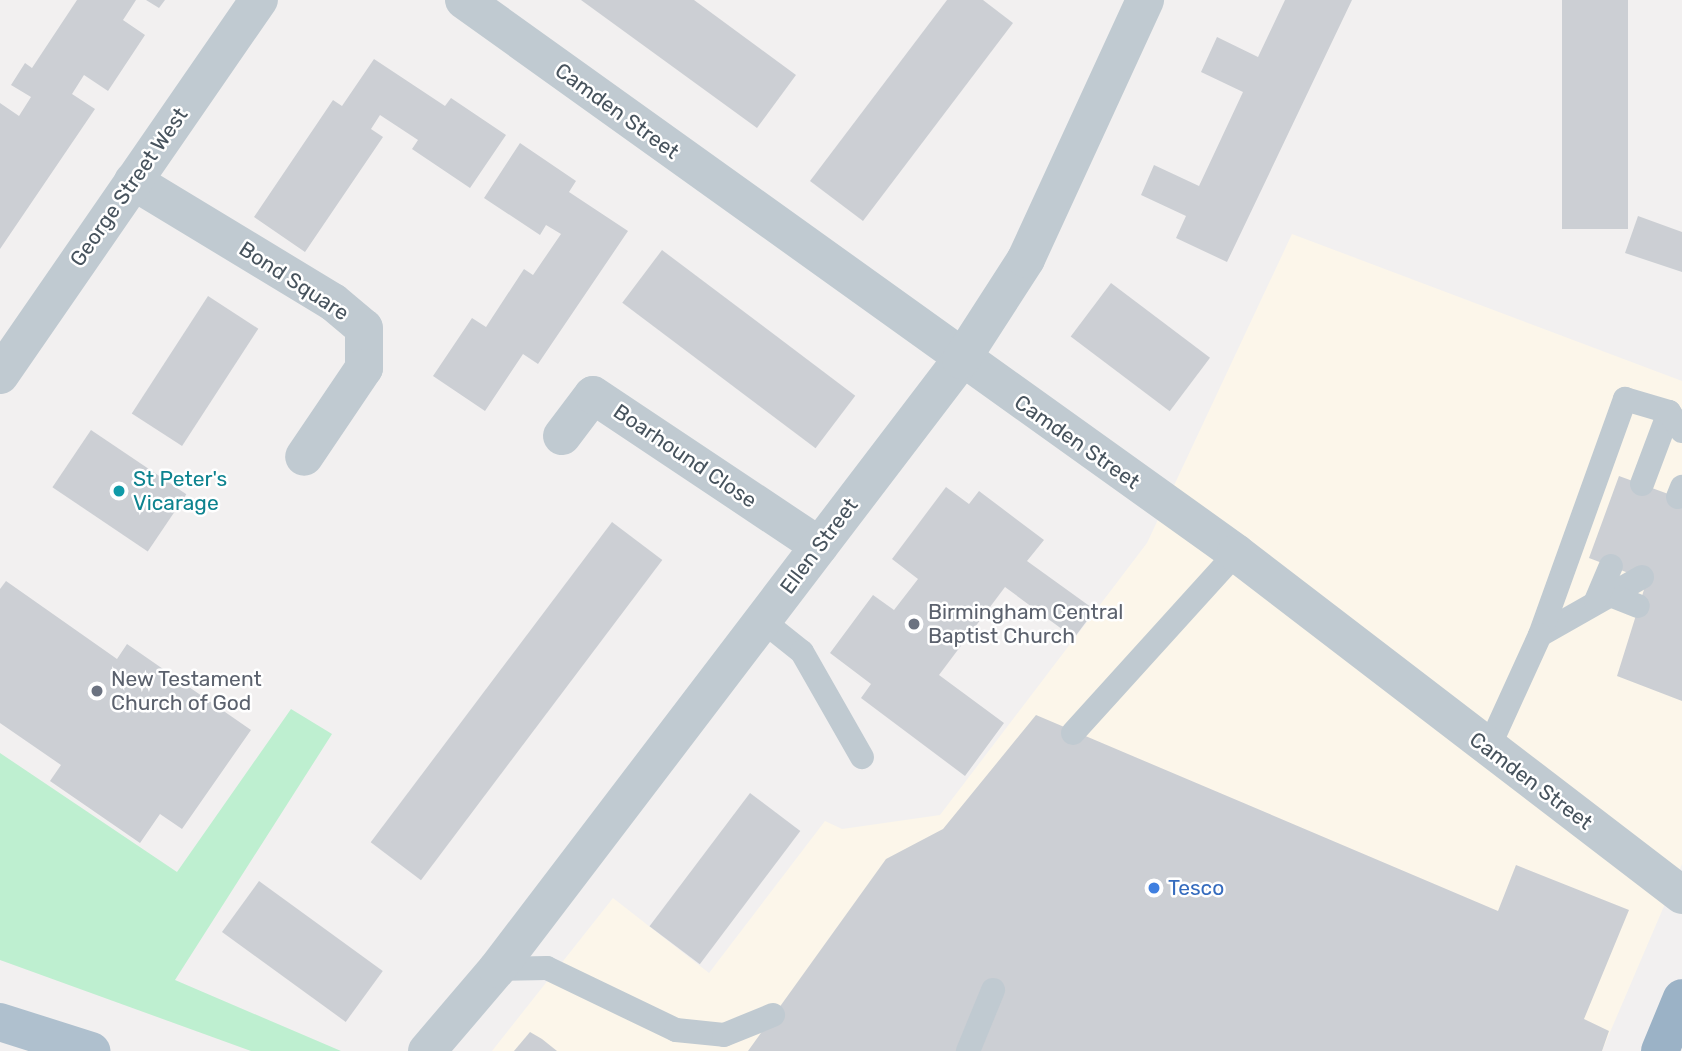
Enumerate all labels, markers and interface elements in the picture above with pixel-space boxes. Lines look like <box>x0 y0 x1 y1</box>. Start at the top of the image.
street label: Camden Street <box>550 58 684 164</box>
street label: George Street West <box>65 103 193 271</box>
street label: Bond Square <box>234 236 354 326</box>
street label: Camden Street <box>1010 389 1144 495</box>
street label: Boarhound Close <box>609 399 761 513</box>
place label: St Peter's Vicarage <box>133 466 227 516</box>
marker: St Peter's Vicarage <box>111 483 127 499</box>
street label: Ellen Street <box>775 493 863 599</box>
place label: Birmingham Central Baptist Church <box>928 599 1123 649</box>
marker: Birmingham Central Baptist Church <box>906 616 922 632</box>
place label: New Testament Church of God <box>111 666 263 716</box>
marker: New Testament Church of God <box>89 683 105 699</box>
street label: Camden Street <box>1465 727 1597 835</box>
place label: Tesco <box>1168 875 1224 901</box>
marker: Tesco <box>1146 880 1162 896</box>

